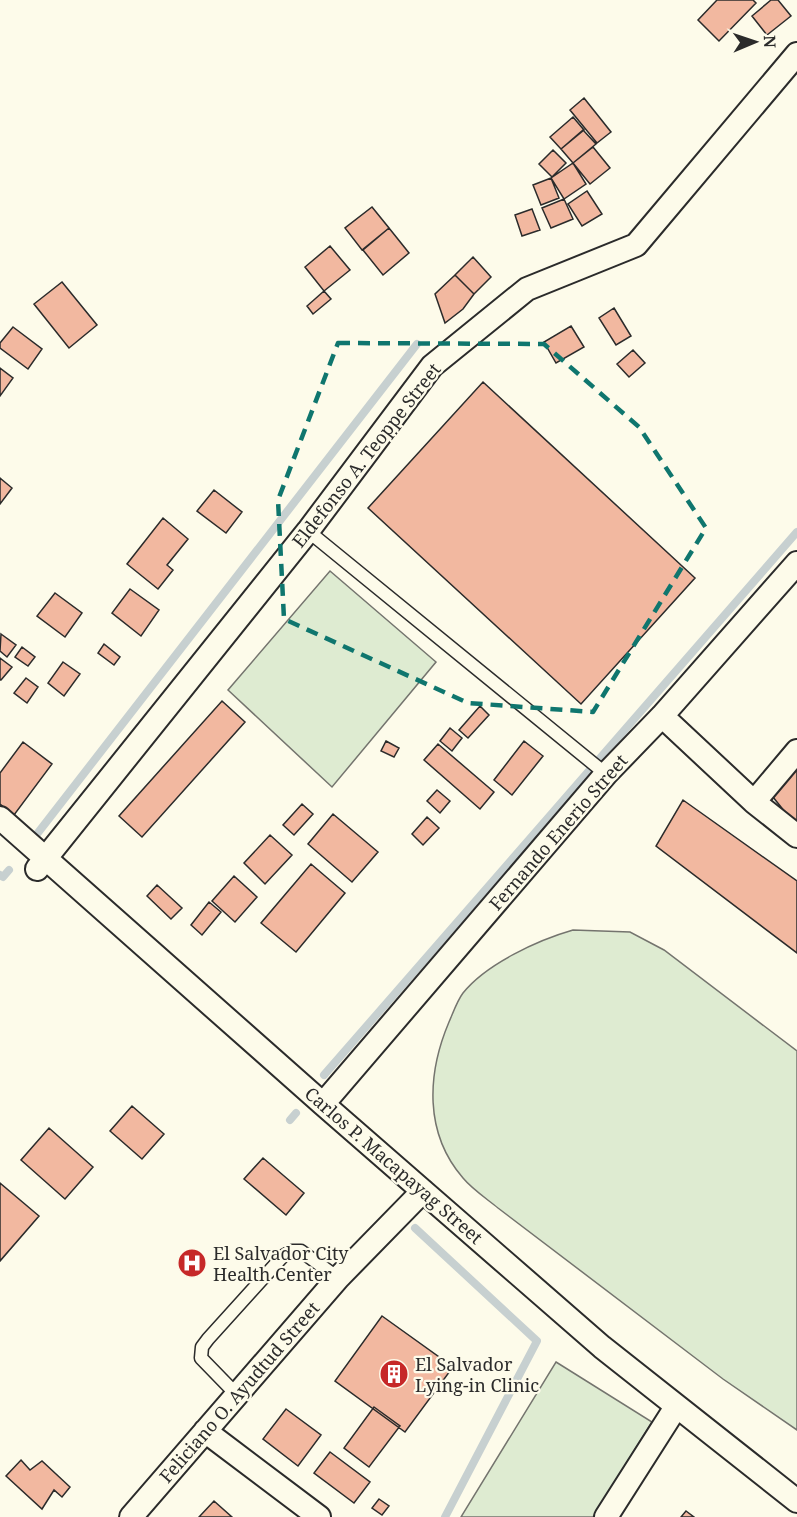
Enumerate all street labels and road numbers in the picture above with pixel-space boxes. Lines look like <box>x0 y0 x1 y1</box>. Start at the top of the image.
street label: Eldefonso A. Teoppe Street <box>286 358 446 552</box>
street label: Fernando Enerio Street <box>484 749 632 915</box>
street label: Carlos P. Macapayag Street <box>300 1081 488 1249</box>
street label: Feliciano O. Ayudtud Street <box>154 1296 324 1488</box>

